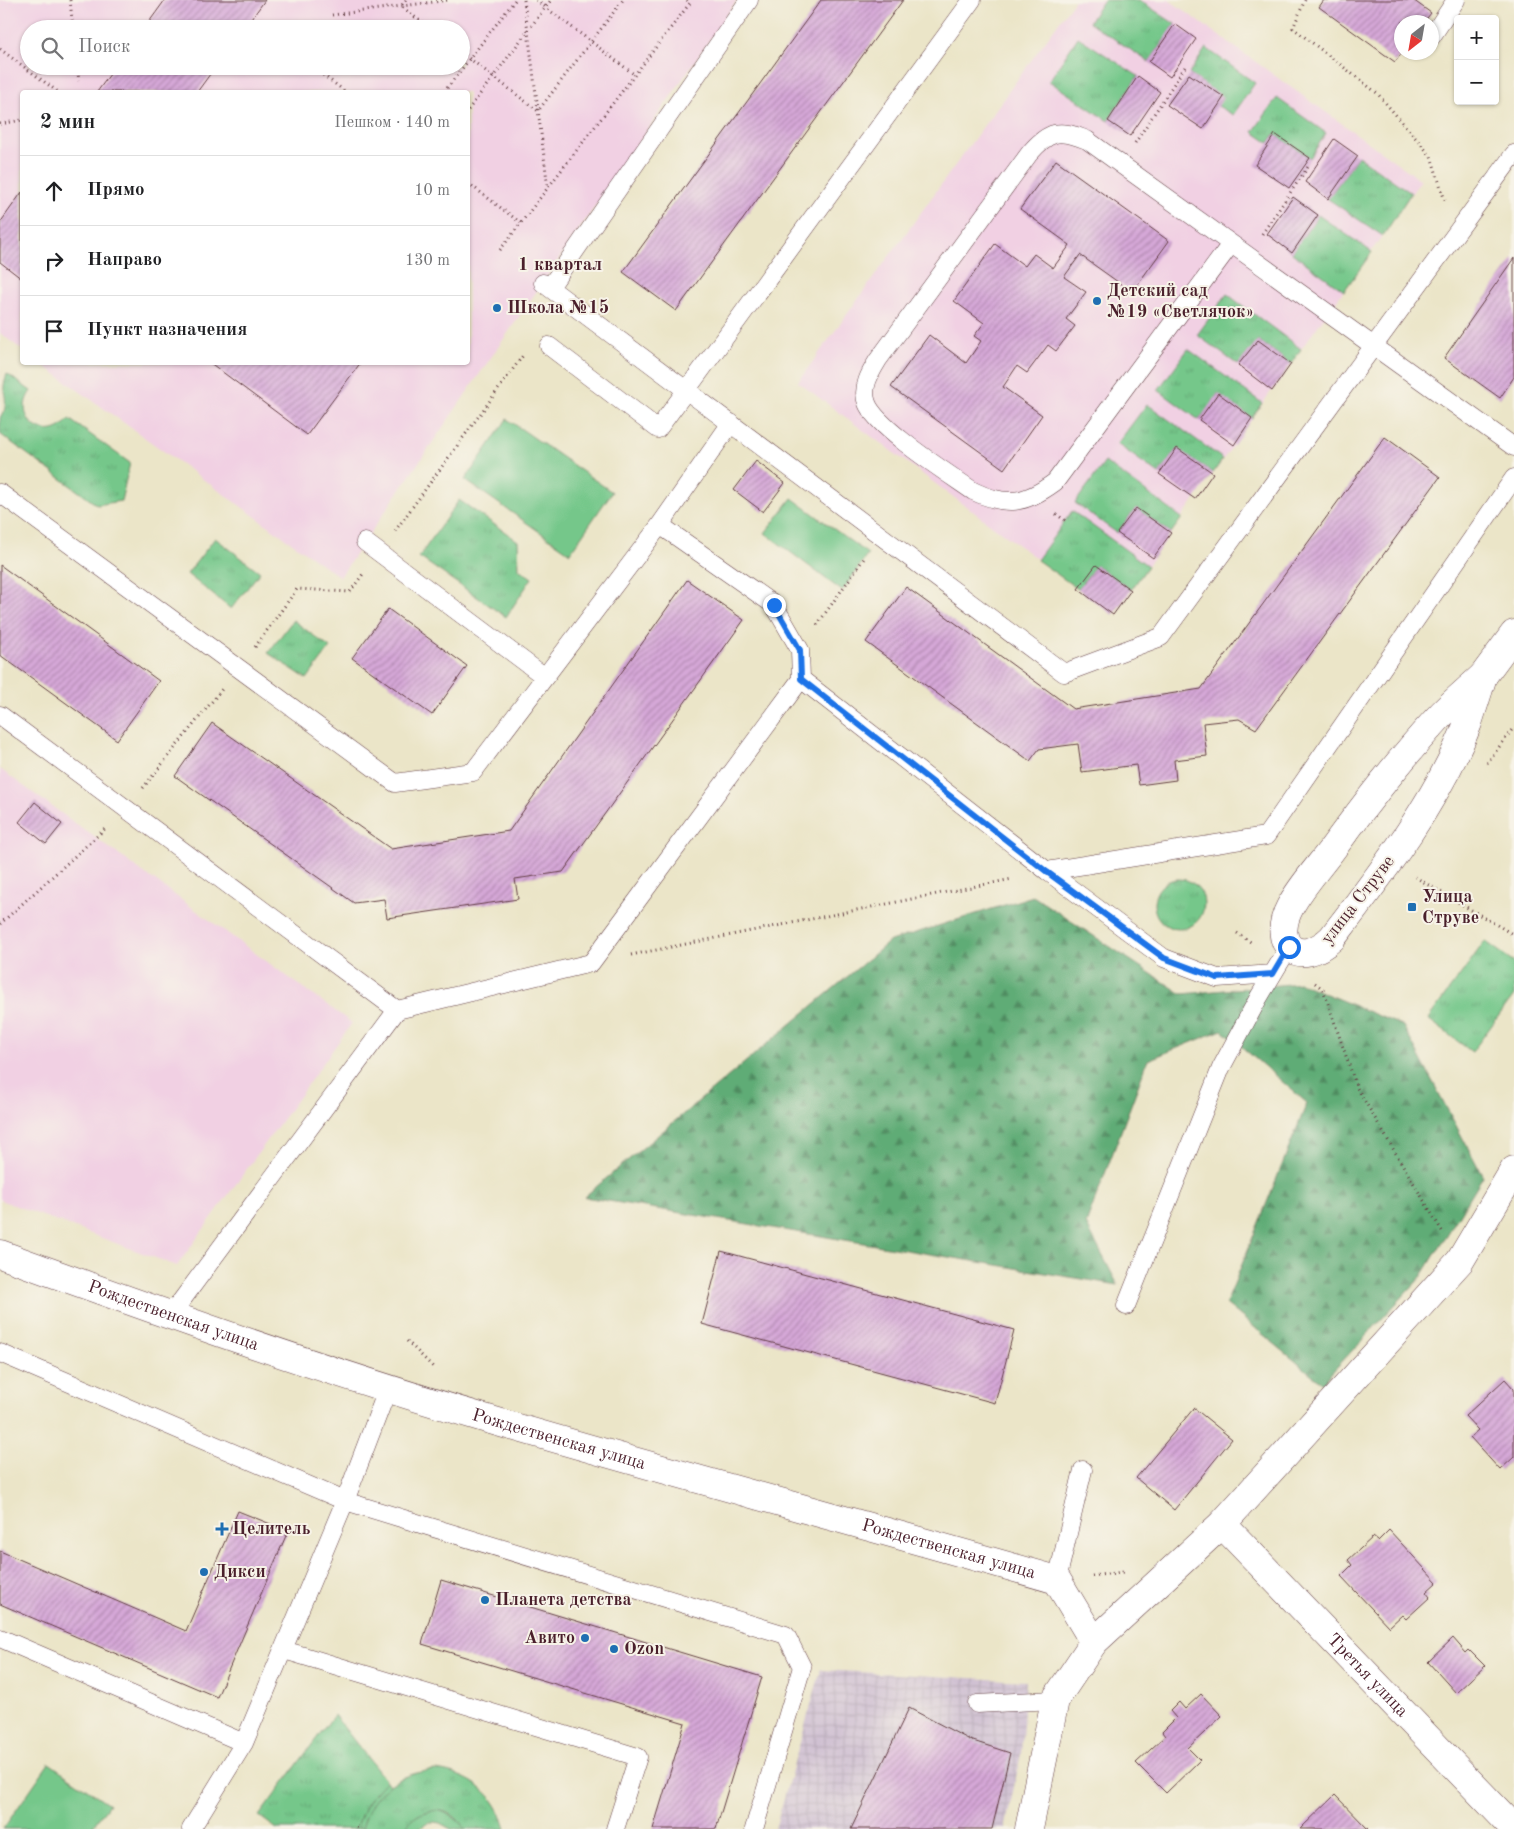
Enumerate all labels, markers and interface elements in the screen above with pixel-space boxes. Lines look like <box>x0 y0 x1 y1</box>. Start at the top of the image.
north arrow <box>1394 15 1439 60</box>
map controls <box>1454 15 1499 105</box>
button: + <box>1454 15 1499 60</box>
search box <box>20 20 470 75</box>
icon: search <box>38 34 66 62</box>
text: Поиск <box>78 38 130 57</box>
button: − <box>1454 60 1499 105</box>
text: 2 мин <box>40 112 95 133</box>
text: Пешком · 140 m <box>334 115 450 131</box>
icon: ahead <box>40 177 68 205</box>
text: Прямо <box>87 181 145 200</box>
text: 10 m <box>414 183 450 199</box>
icon: right <box>40 247 68 275</box>
text: Направо <box>87 251 162 270</box>
text: 130 m <box>405 253 450 269</box>
district label: 1 квартал <box>518 256 602 275</box>
place label: Детский сад №19 «Светлячок» <box>1107 282 1254 321</box>
marker: Детский сад №19 «Светлячок» <box>1091 295 1103 307</box>
place label: Школа №15 <box>507 299 609 317</box>
marker: Школа №15 <box>491 302 503 314</box>
icon: arrive <box>40 317 68 345</box>
text: Пункт назначения <box>87 321 247 340</box>
route end <box>763 594 786 617</box>
street label: улица Струве <box>1318 852 1398 948</box>
place label: Улица Струве <box>1422 888 1479 927</box>
marker: Улица Струве <box>1406 901 1418 913</box>
route start <box>1278 936 1301 959</box>
street label: Рождественская улица <box>85 1278 261 1354</box>
street label: Рождественская улица <box>470 1406 648 1473</box>
street label: Рождественская улица <box>860 1516 1038 1582</box>
place label: Целитель <box>232 1520 311 1538</box>
marker: Целитель <box>216 1523 228 1535</box>
place label: Дикси <box>214 1563 266 1581</box>
marker: Дикси <box>198 1566 210 1578</box>
place label: Планета детства <box>495 1591 632 1609</box>
marker: Планета детства <box>479 1594 491 1606</box>
place label: Авито <box>524 1629 575 1647</box>
street label: Третья улица <box>1324 1630 1411 1721</box>
marker: Авито <box>579 1632 591 1644</box>
place label: Ozon <box>624 1640 664 1658</box>
marker: Ozon <box>608 1643 620 1655</box>

